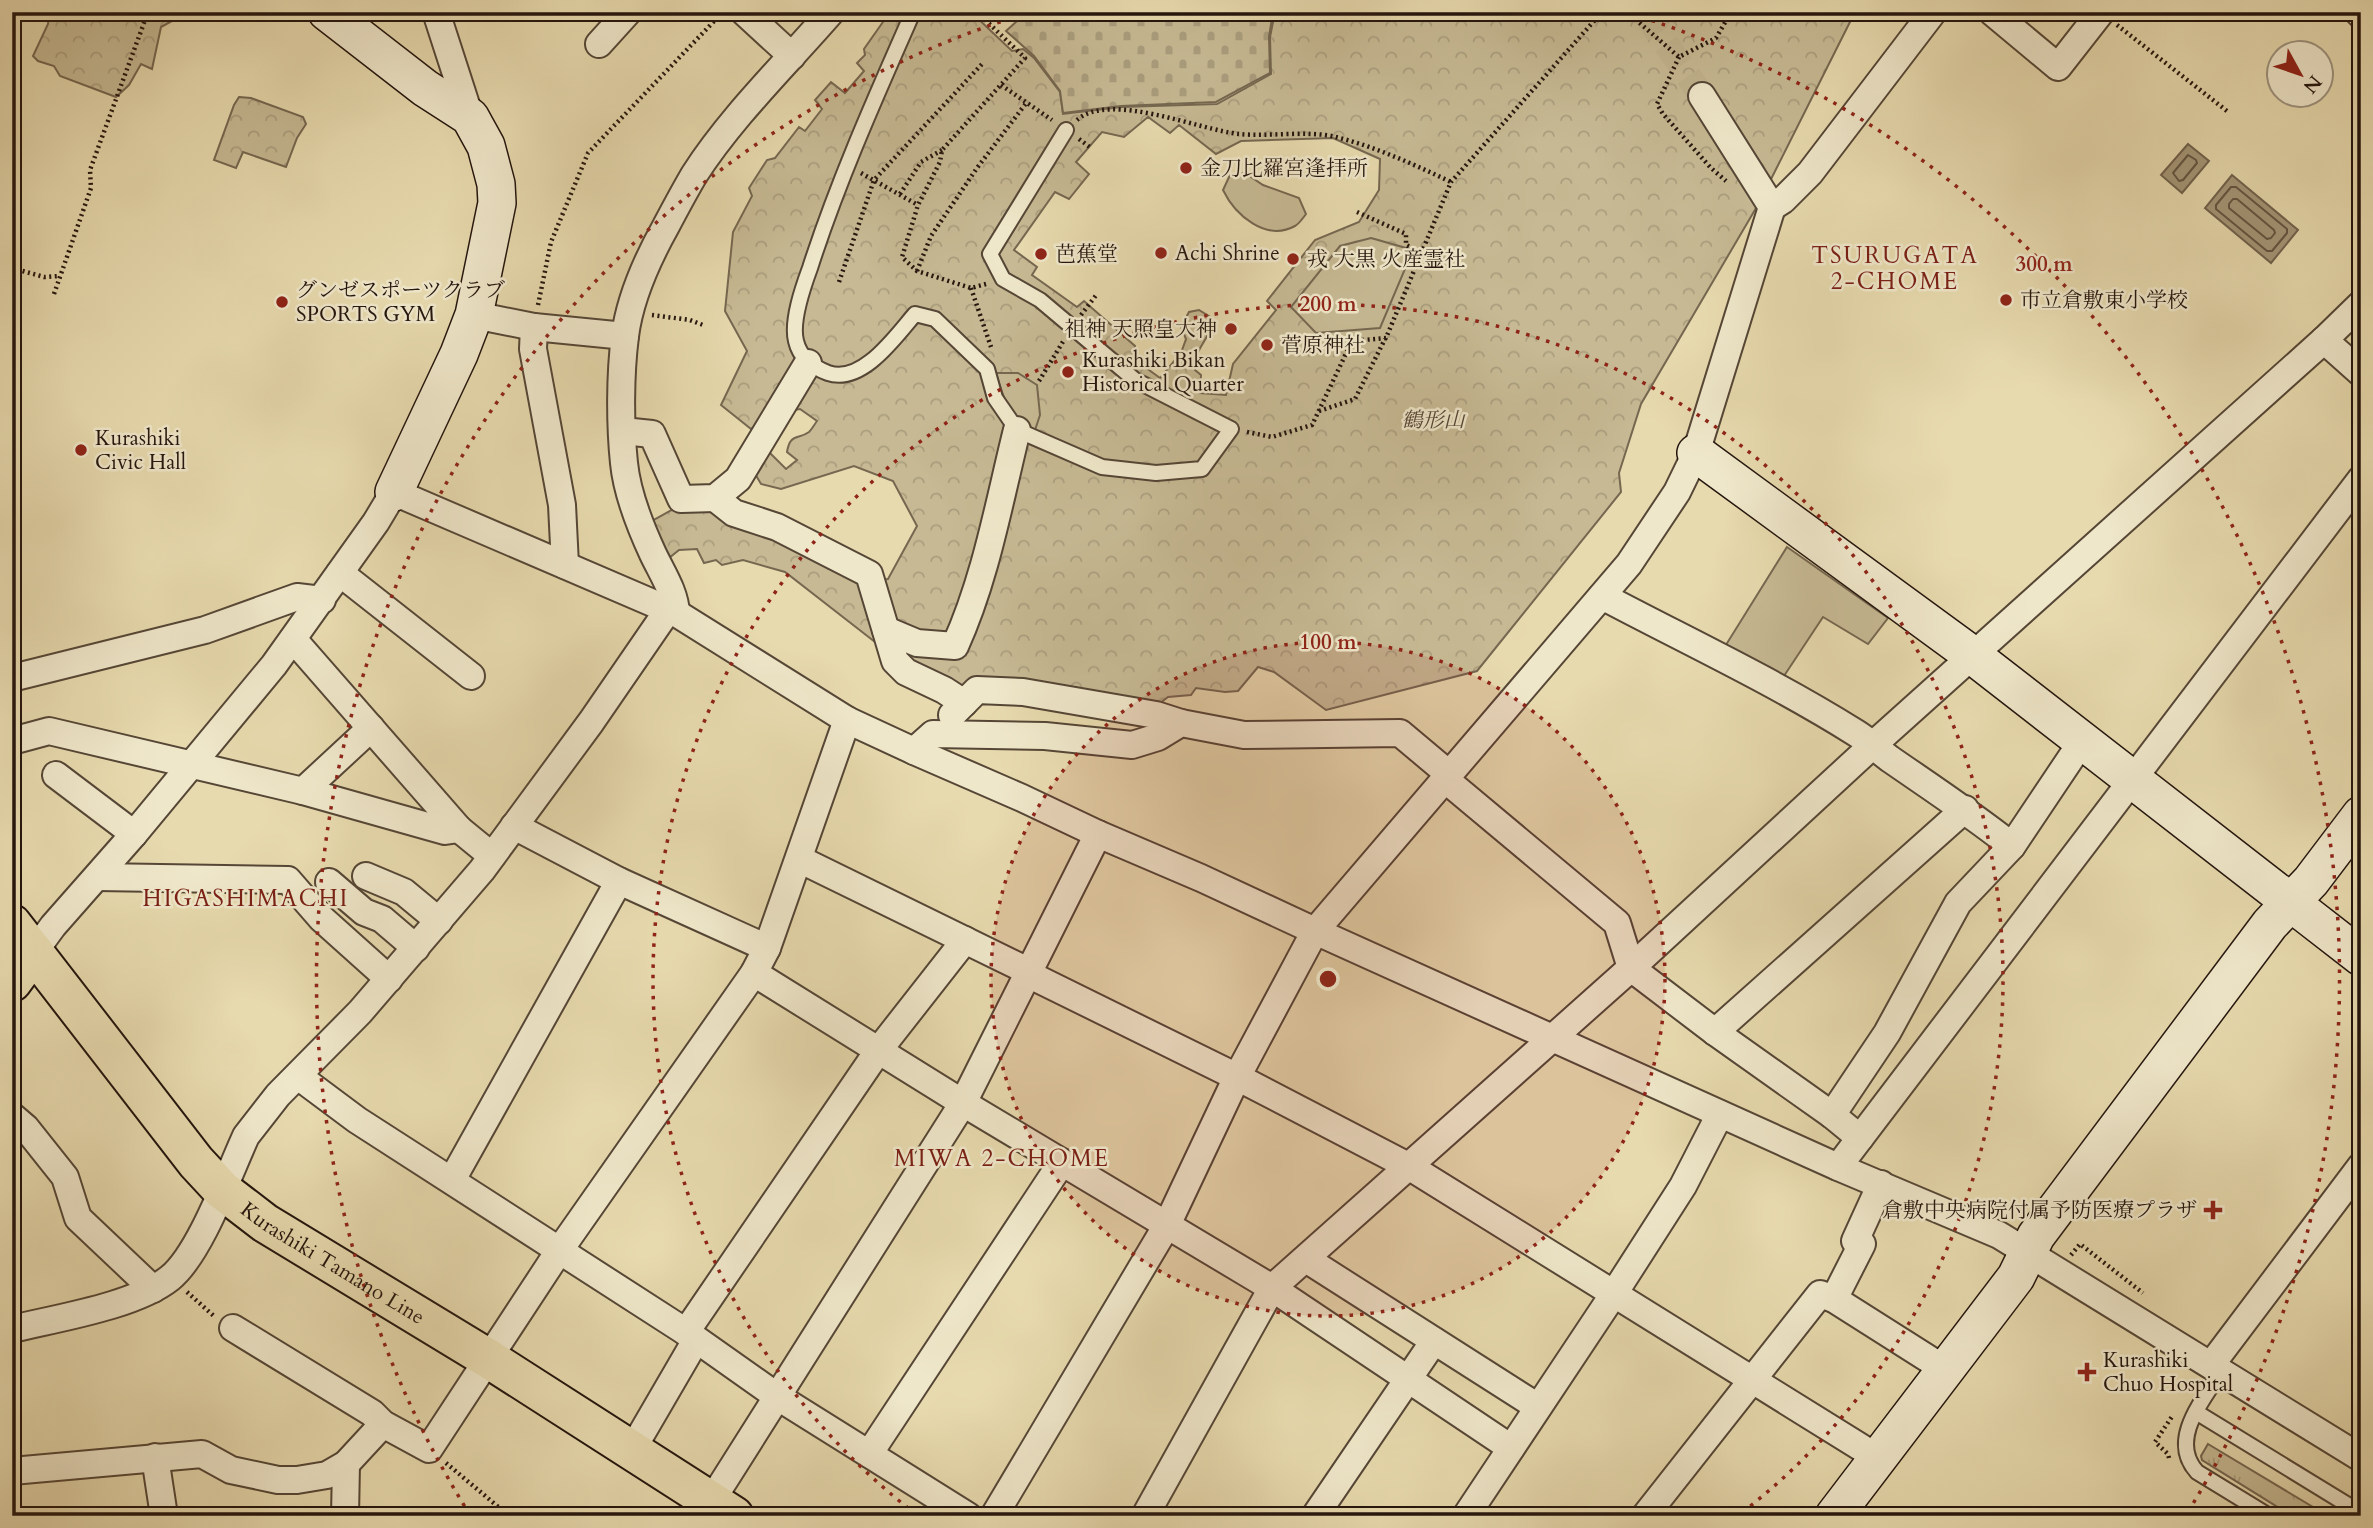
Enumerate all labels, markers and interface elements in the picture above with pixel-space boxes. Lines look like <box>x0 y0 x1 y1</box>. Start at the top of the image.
north arrow <box>2264 38 2334 108</box>
text: N <box>2297 70 2328 99</box>
place label: 金刀比羅宮逢拝所 <box>1200 154 1368 183</box>
marker: 金刀比羅宮逢拝所 <box>1178 160 1194 176</box>
place label: Achi Shrine <box>1175 239 1280 268</box>
place label: 芭蕉堂 <box>1055 240 1118 269</box>
district label: TSURUGATA 2-CHOME <box>1811 240 1979 297</box>
marker: Achi Shrine <box>1153 245 1169 261</box>
place label: 戎 大黒 火産霊社 <box>1307 245 1465 274</box>
marker: 芭蕉堂 <box>1033 246 1049 262</box>
text: 300 m <box>2015 250 2073 279</box>
marker: 戎 大黒 火産霊社 <box>1285 251 1301 267</box>
place label: グンゼスポーツクラブ SPORTS GYM <box>296 276 505 329</box>
place label: 市立倉敷東小学校 <box>2020 286 2188 315</box>
text: 200 m <box>1299 290 1357 319</box>
marker: 市立倉敷東小学校 <box>1998 292 2014 308</box>
marker: グンゼスポーツクラブ SPORTS GYM <box>274 294 290 310</box>
place label: 祖神 天照皇大神 <box>1064 315 1217 344</box>
marker: 祖神 天照皇大神 <box>1223 321 1239 337</box>
place label: 菅原神社 <box>1281 331 1365 360</box>
marker: 菅原神社 <box>1259 337 1275 353</box>
place label: Kurashiki Bikan Historical Quarter <box>1082 346 1244 399</box>
marker: Kurashiki Bikan Historical Quarter <box>1060 364 1076 380</box>
park label: 鶴形山 <box>1402 406 1466 435</box>
place label: Kurashiki Civic Hall <box>95 424 186 477</box>
marker: Kurashiki Civic Hall <box>73 442 89 458</box>
text: 100 m <box>1299 628 1357 657</box>
district label: HIGASHIMACHI <box>143 883 349 914</box>
centre of rings <box>1316 967 1340 991</box>
district label: MIWA 2-CHOME <box>894 1143 1110 1174</box>
street label: Kurashiki Tamano Line <box>235 1195 430 1331</box>
place label: 倉敷中央病院付属予防医療プラザ <box>1882 1196 2197 1225</box>
marker: 倉敷中央病院付属予防医療プラザ <box>2203 1200 2223 1220</box>
place label: Kurashiki Chuo Hospital <box>2103 1346 2233 1399</box>
marker: Kurashiki Chuo Hospital <box>2077 1362 2097 1382</box>

